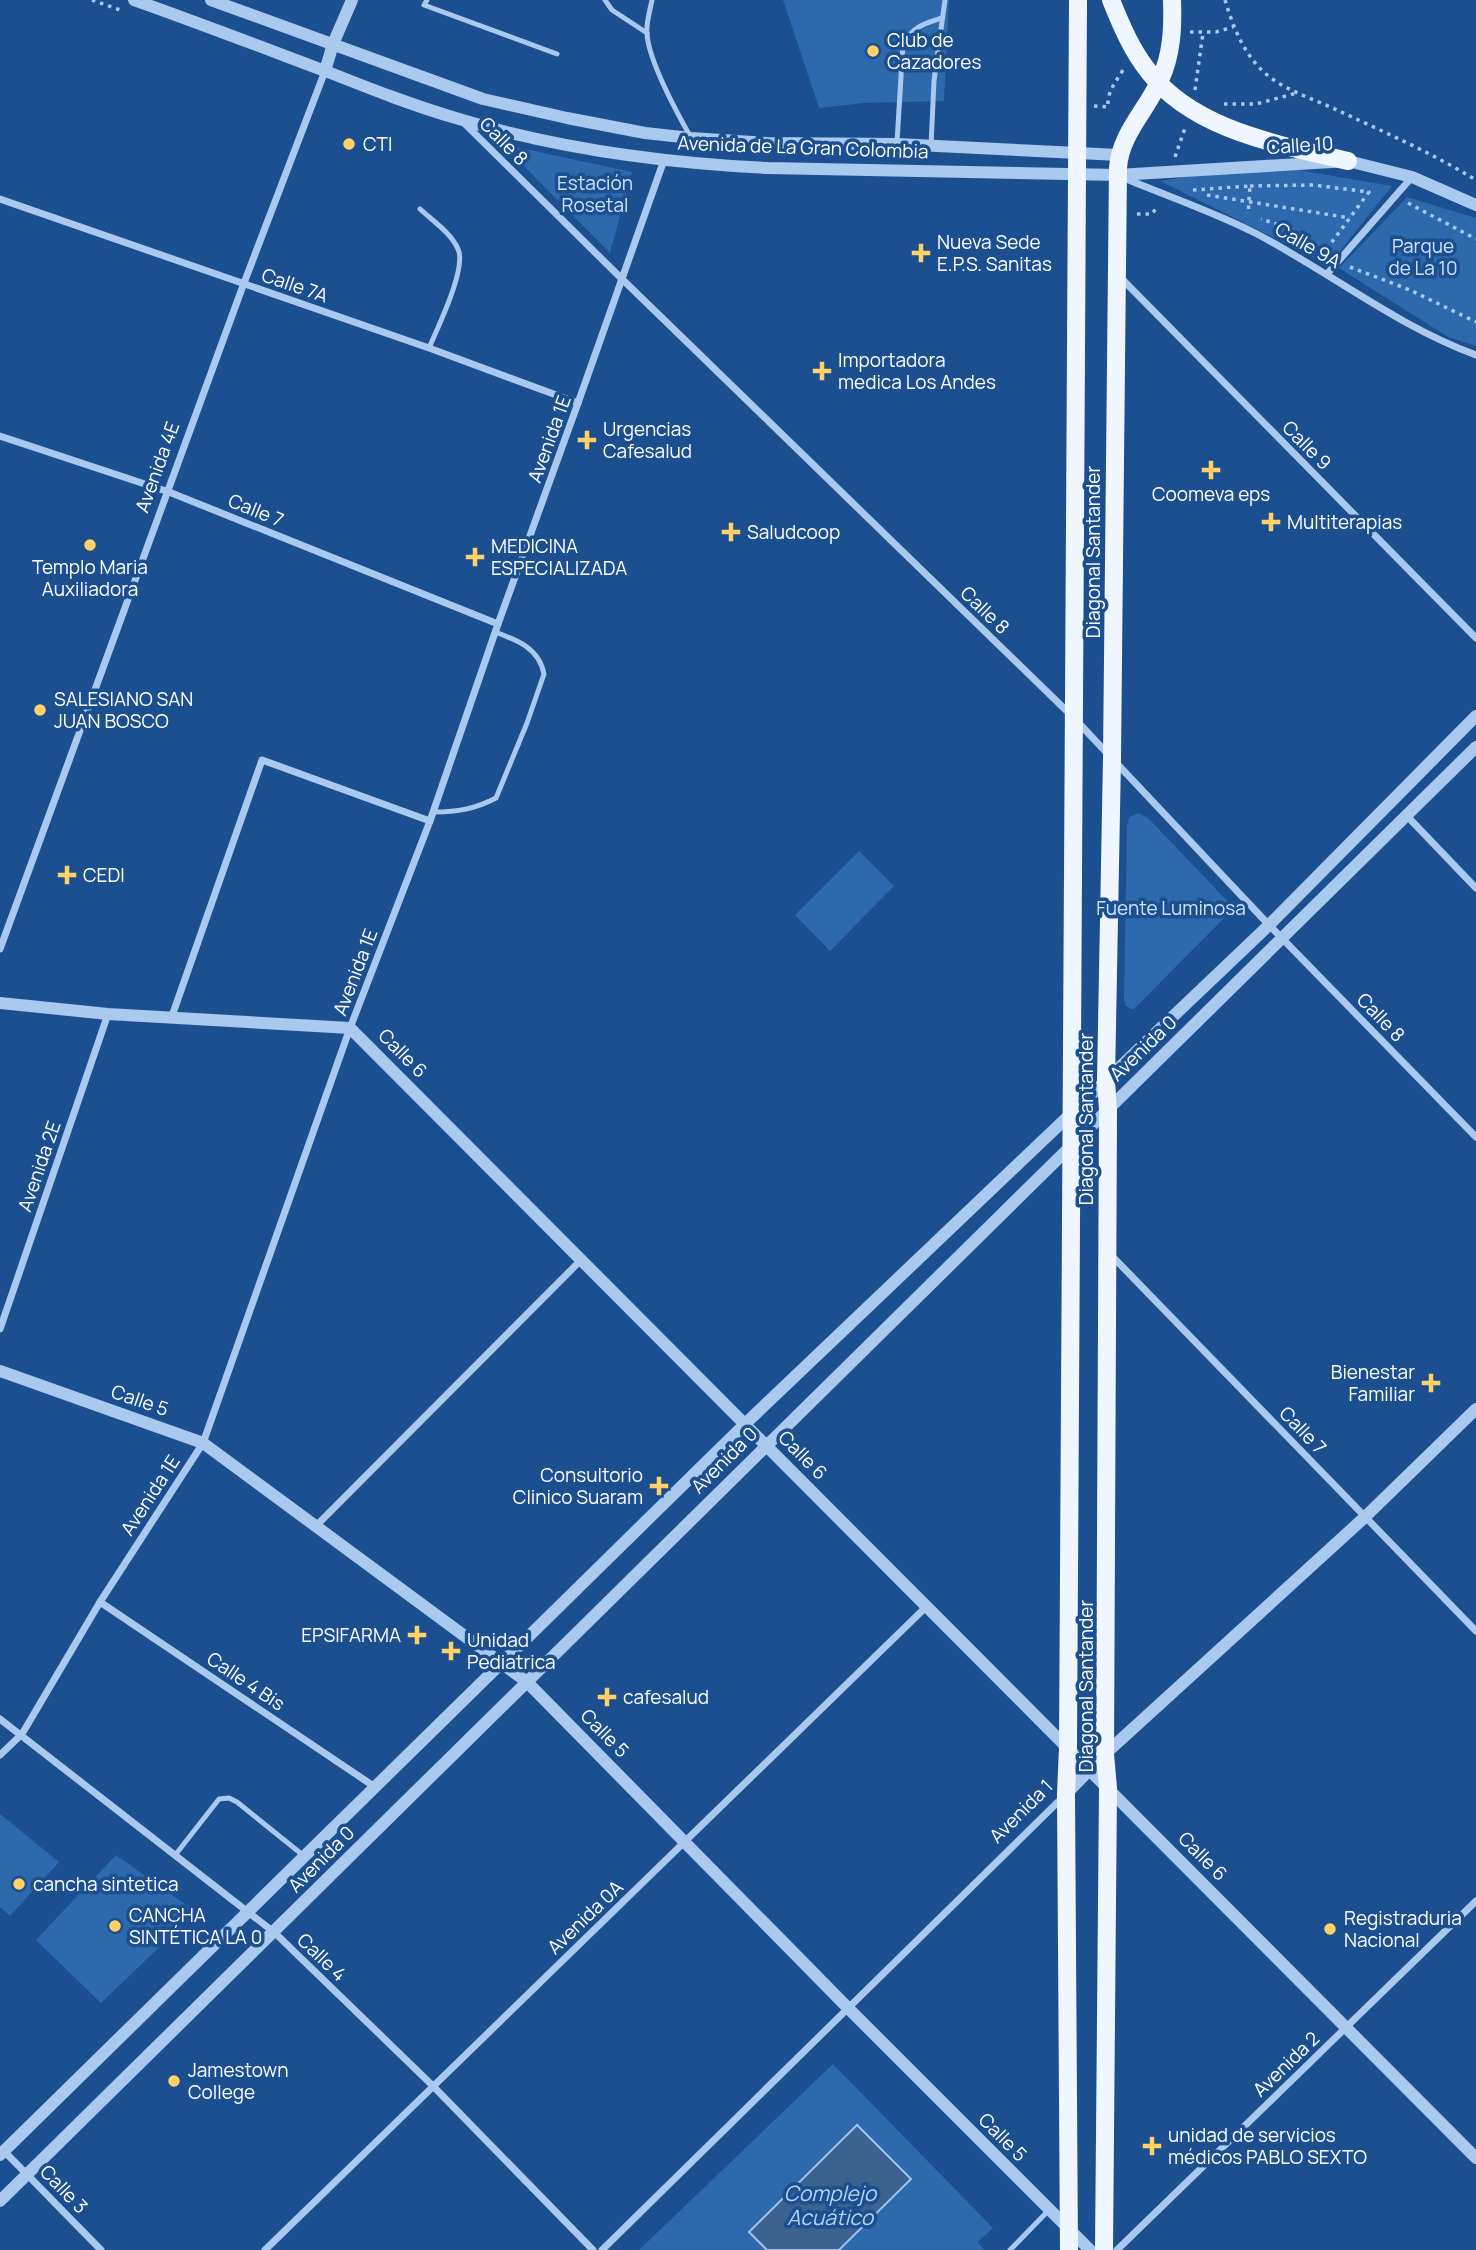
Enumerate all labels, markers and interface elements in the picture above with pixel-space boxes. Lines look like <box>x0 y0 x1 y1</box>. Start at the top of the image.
place label: Club de Cazadores <box>887 27 981 75</box>
marker: Club de Cazadores <box>865 43 881 59</box>
street label: Calle 8 <box>474 111 534 171</box>
street label: Avenida de La Gran Colombia <box>677 130 929 164</box>
street label: Calle 10 <box>1266 130 1334 160</box>
place label: CTI <box>363 131 392 157</box>
marker: CTI <box>341 136 357 152</box>
park label: Estación Rosetal <box>557 170 633 218</box>
street label: Calle 9A <box>1270 216 1346 274</box>
place label: Nueva Sede E.P.S. Sanitas <box>937 229 1052 277</box>
park label: Parque de La 10 <box>1388 233 1458 281</box>
marker: Nueva Sede E.P.S. Sanitas <box>911 243 931 263</box>
street label: Calle 7A <box>258 262 332 308</box>
place label: Importadora medica Los Andes <box>838 347 996 395</box>
marker: Importadora medica Los Andes <box>812 361 832 381</box>
street label: Avenida 1E <box>521 392 577 486</box>
street label: Calle 9 <box>1277 415 1337 475</box>
place label: Urgencias Cafesalud <box>603 416 692 464</box>
street label: Avenida 4E <box>129 418 185 516</box>
marker: Urgencias Cafesalud <box>577 430 597 450</box>
marker: Coomeva eps <box>1201 460 1221 480</box>
street label: Diagonal Santander <box>1080 466 1106 638</box>
place label: Coomeva eps <box>1152 481 1270 507</box>
street label: Calle 7 <box>224 487 288 533</box>
place label: Multiterapias <box>1287 509 1402 535</box>
marker: Multiterapias <box>1261 512 1281 532</box>
place label: Saludcoop <box>747 519 840 545</box>
marker: Saludcoop <box>721 522 741 542</box>
place label: MEDICINA ESPECIALIZADA <box>491 533 627 581</box>
marker: Templo Maria Auxiliadora <box>82 537 98 553</box>
marker: MEDICINA ESPECIALIZADA <box>465 547 485 567</box>
place label: Templo Maria Auxiliadora <box>32 554 148 602</box>
street label: Calle 8 <box>955 580 1015 640</box>
place label: SALESIANO SAN JUAN BOSCO <box>54 686 193 734</box>
marker: SALESIANO SAN JUAN BOSCO <box>32 702 48 718</box>
place label: CEDI <box>83 862 125 888</box>
marker: CEDI <box>57 865 77 885</box>
park label: Fuente Luminosa <box>1096 895 1246 921</box>
street label: Avenida 1E <box>327 925 383 1019</box>
street label: Calle 8 <box>1351 987 1411 1047</box>
street label: Avenida 0 <box>1104 1009 1182 1087</box>
street label: Calle 6 <box>373 1023 433 1083</box>
street label: Diagonal Santander <box>1073 1033 1099 1205</box>
street label: Avenida 2E <box>11 1117 67 1215</box>
place label: Bienestar Familiar <box>1331 1359 1415 1407</box>
marker: Bienestar Familiar <box>1421 1373 1441 1393</box>
street label: Calle 5 <box>108 1378 172 1422</box>
street label: Calle 7 <box>1274 1400 1332 1460</box>
street label: Avenida 0 <box>685 1421 763 1499</box>
street label: Calle 6 <box>773 1425 833 1485</box>
street label: Avenida 1E <box>114 1450 186 1540</box>
place label: Consultorio Clinico Suaram <box>513 1462 643 1510</box>
marker: Consultorio Clinico Suaram <box>649 1476 669 1496</box>
street label: Diagonal Santander <box>1073 1600 1099 1772</box>
place label: EPSIFARMA <box>301 1622 401 1648</box>
marker: EPSIFARMA <box>407 1625 427 1645</box>
place label: Unidad Pediatrica <box>467 1627 556 1675</box>
marker: Unidad Pediatrica <box>441 1641 461 1661</box>
street label: Calle 4 Bis <box>202 1645 290 1717</box>
place label: cafesalud <box>623 1684 709 1710</box>
marker: cafesalud <box>597 1687 617 1707</box>
street label: Calle 5 <box>575 1703 635 1763</box>
street label: Avenida 1 <box>983 1773 1059 1849</box>
street label: Avenida 0 <box>282 1820 360 1898</box>
street label: Calle 6 <box>1173 1826 1233 1886</box>
place label: cancha sintetica <box>33 1871 178 1897</box>
street label: Avenida 0A <box>541 1874 629 1960</box>
marker: cancha sintetica <box>11 1876 27 1892</box>
place label: CANCHA SINTÉTICA LA 0 <box>129 1902 262 1950</box>
place label: Registraduria Nacional <box>1344 1905 1462 1953</box>
marker: CANCHA SINTÉTICA LA 0 <box>107 1918 123 1934</box>
marker: Registraduria Nacional <box>1322 1921 1338 1937</box>
street label: Calle 4 <box>292 1927 352 1987</box>
street label: Avenida 2 <box>1247 2026 1325 2102</box>
place label: Jamestown College <box>188 2057 288 2105</box>
marker: Jamestown College <box>166 2073 182 2089</box>
street label: Calle 5 <box>973 2107 1033 2167</box>
place label: unidad de servicios médicos PABLO SEXTO <box>1168 2122 1367 2170</box>
marker: unidad de servicios médicos PABLO SEXTO <box>1142 2136 1162 2156</box>
street label: Calle 3 <box>34 2159 94 2219</box>
water label: Complejo Acuático <box>784 2179 878 2231</box>

